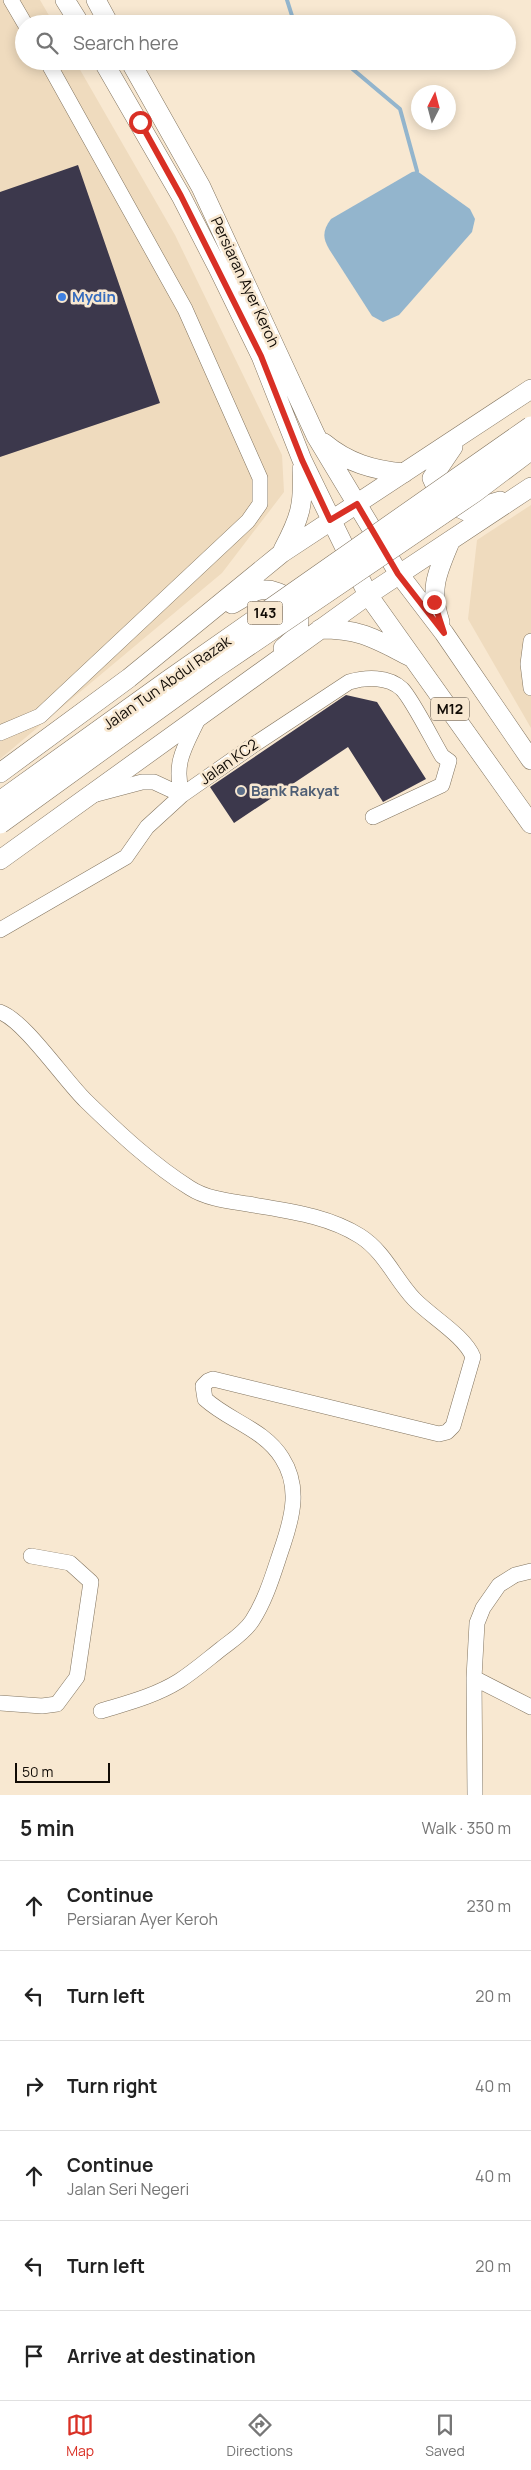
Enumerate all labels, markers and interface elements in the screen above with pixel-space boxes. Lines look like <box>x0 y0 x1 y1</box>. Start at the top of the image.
search box <box>15 15 516 70</box>
icon: search <box>33 29 61 57</box>
text: Search here <box>73 30 179 56</box>
north arrow <box>411 85 456 130</box>
route start <box>129 111 152 134</box>
street label: Persiaran Ayer Keroh <box>206 213 285 350</box>
place label: Mydin <box>72 286 116 307</box>
marker: Mydin <box>56 291 68 303</box>
route end <box>423 591 446 614</box>
road number: 143 <box>248 602 282 624</box>
street label: Jalan Tun Abdul Razak <box>99 630 235 735</box>
road number: M12 <box>431 698 469 721</box>
street label: Jalan KC2 <box>195 734 262 789</box>
place label: Bank Rakyat <box>251 780 339 801</box>
marker: Bank Rakyat <box>235 785 247 797</box>
scale bar <box>15 1760 110 1783</box>
text: 50 m <box>22 1762 53 1781</box>
text: 5 min <box>20 1814 74 1842</box>
text: Walk · 350 m <box>422 1817 511 1839</box>
text: Continue <box>67 1882 153 1908</box>
icon: ahead <box>20 1892 48 1920</box>
text: 230 m <box>467 1895 511 1917</box>
text: Persiaran Ayer Keroh <box>67 1908 218 1930</box>
icon: left <box>20 1982 48 2010</box>
text: Turn left <box>67 1983 145 2009</box>
text: 20 m <box>475 1985 511 2007</box>
icon: right <box>20 2072 48 2100</box>
text: Turn right <box>67 2073 157 2099</box>
text: 40 m <box>475 2075 511 2097</box>
text: Continue <box>67 2152 153 2178</box>
icon: ahead <box>20 2162 48 2190</box>
text: 40 m <box>475 2165 511 2187</box>
text: Jalan Seri Negeri <box>67 2178 189 2200</box>
icon: left <box>20 2252 48 2280</box>
text: Turn left <box>67 2253 145 2279</box>
text: 20 m <box>475 2255 511 2277</box>
icon: arrive <box>20 2342 48 2370</box>
text: Arrive at destination <box>67 2343 256 2369</box>
tab: Map <box>66 2411 94 2460</box>
tab: Directions <box>227 2411 293 2460</box>
tab: Saved <box>425 2411 465 2460</box>

